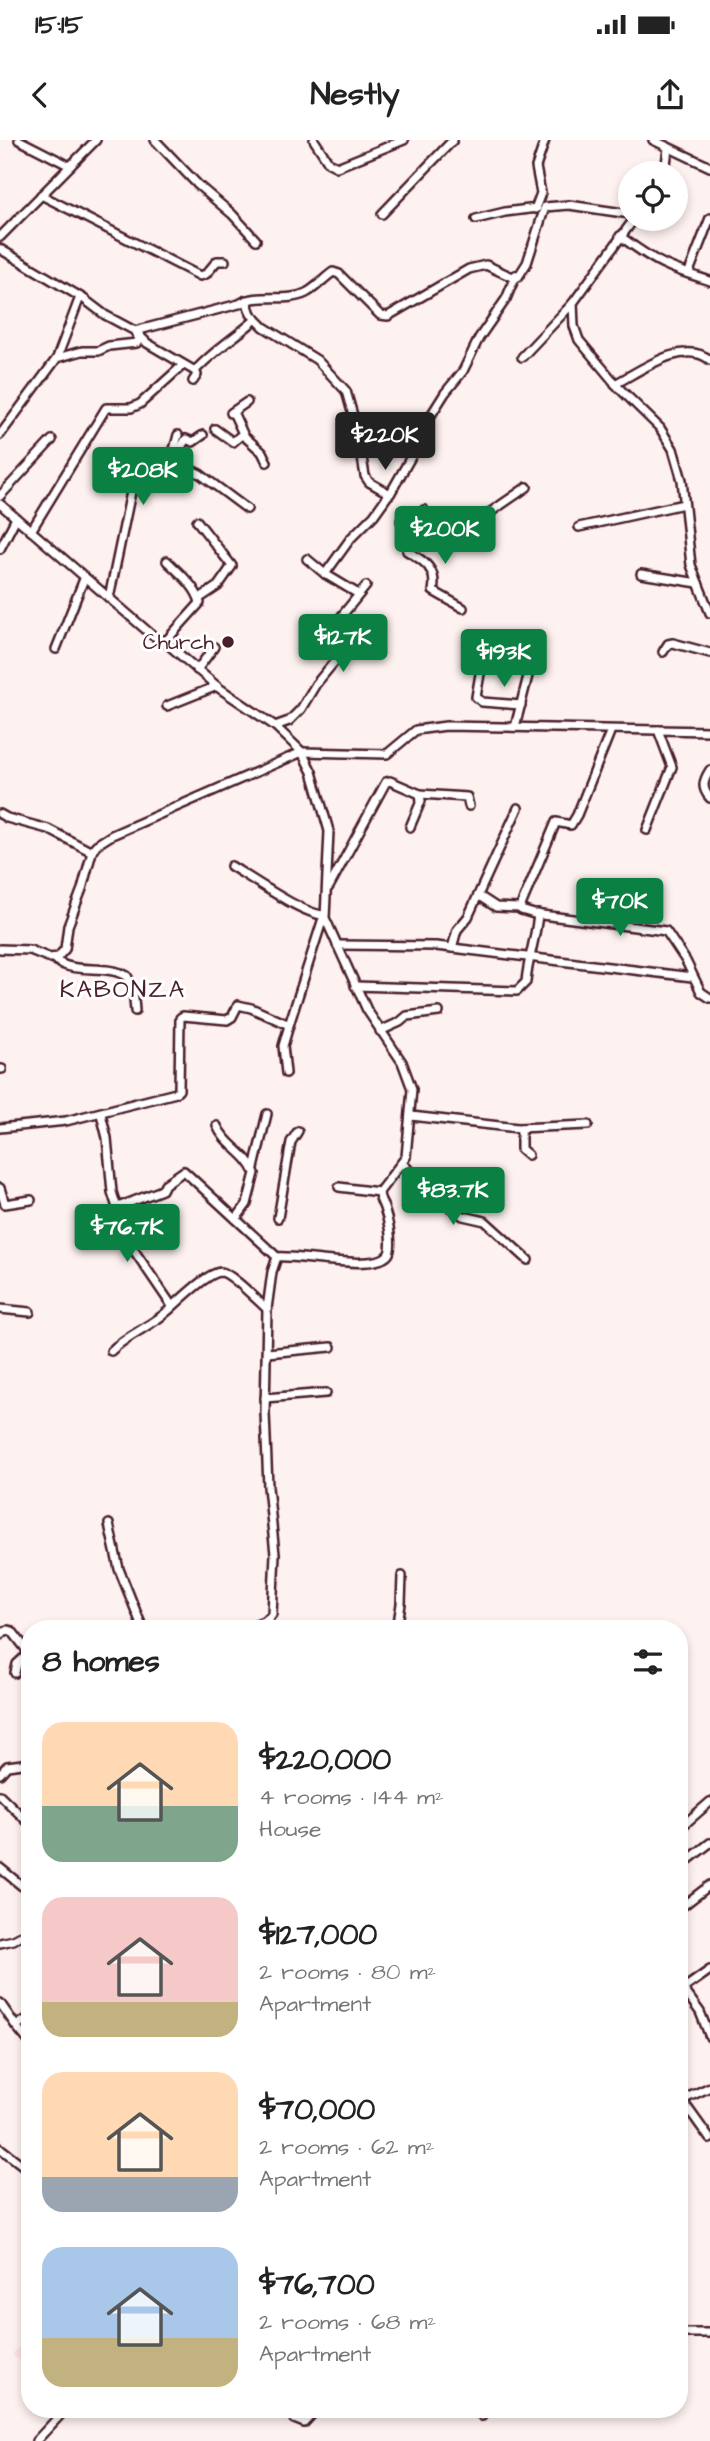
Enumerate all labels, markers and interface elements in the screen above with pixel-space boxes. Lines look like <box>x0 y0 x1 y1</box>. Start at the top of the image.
text: 15:15 <box>35 7 83 43</box>
text: Nestly <box>311 72 399 117</box>
icon: back <box>21 76 59 114</box>
icon: share <box>651 76 689 114</box>
map controls <box>618 161 688 231</box>
button: locate <box>618 161 688 231</box>
pin: $220K <box>336 412 434 472</box>
text: $220K <box>351 419 419 451</box>
pin: $208K <box>94 448 192 507</box>
text: $208K <box>108 454 178 486</box>
pin: $200K <box>396 506 494 566</box>
text: $200K <box>411 513 479 545</box>
pin: $127K <box>294 615 392 674</box>
text: $127K <box>315 621 371 653</box>
place label: Church <box>143 628 215 657</box>
pin: $193K <box>455 630 553 689</box>
marker: Church <box>220 634 236 650</box>
text: $193K <box>477 636 531 668</box>
pin: $70K <box>579 878 661 938</box>
text: $70K <box>592 885 648 917</box>
district label: KABONZA <box>60 973 186 1007</box>
pin: $83.7K <box>396 1168 510 1227</box>
text: $83.7K <box>418 1174 488 1206</box>
pin: $76.7K <box>70 1204 184 1264</box>
text: $76.7K <box>91 1211 163 1243</box>
text: 8 homes <box>42 1641 160 1683</box>
icon: filters <box>629 1643 667 1681</box>
text: $220,000 <box>259 1739 391 1781</box>
icon: home <box>98 1750 182 1834</box>
text: 4 rooms · 144 m² <box>259 1781 444 1813</box>
text: House <box>259 1813 322 1845</box>
text: $127,000 <box>259 1914 377 1956</box>
icon: home <box>98 1925 182 2009</box>
text: 2 rooms · 80 m² <box>259 1956 436 1988</box>
text: Apartment <box>259 1988 371 2020</box>
text: $70,000 <box>259 2089 375 2131</box>
icon: home <box>98 2100 182 2184</box>
text: 2 rooms · 62 m² <box>259 2131 434 2163</box>
text: Apartment <box>259 2163 371 2195</box>
text: $76,700 <box>259 2264 375 2306</box>
icon: home <box>98 2275 182 2359</box>
text: 2 rooms · 68 m² <box>259 2306 436 2338</box>
text: Apartment <box>259 2338 371 2370</box>

